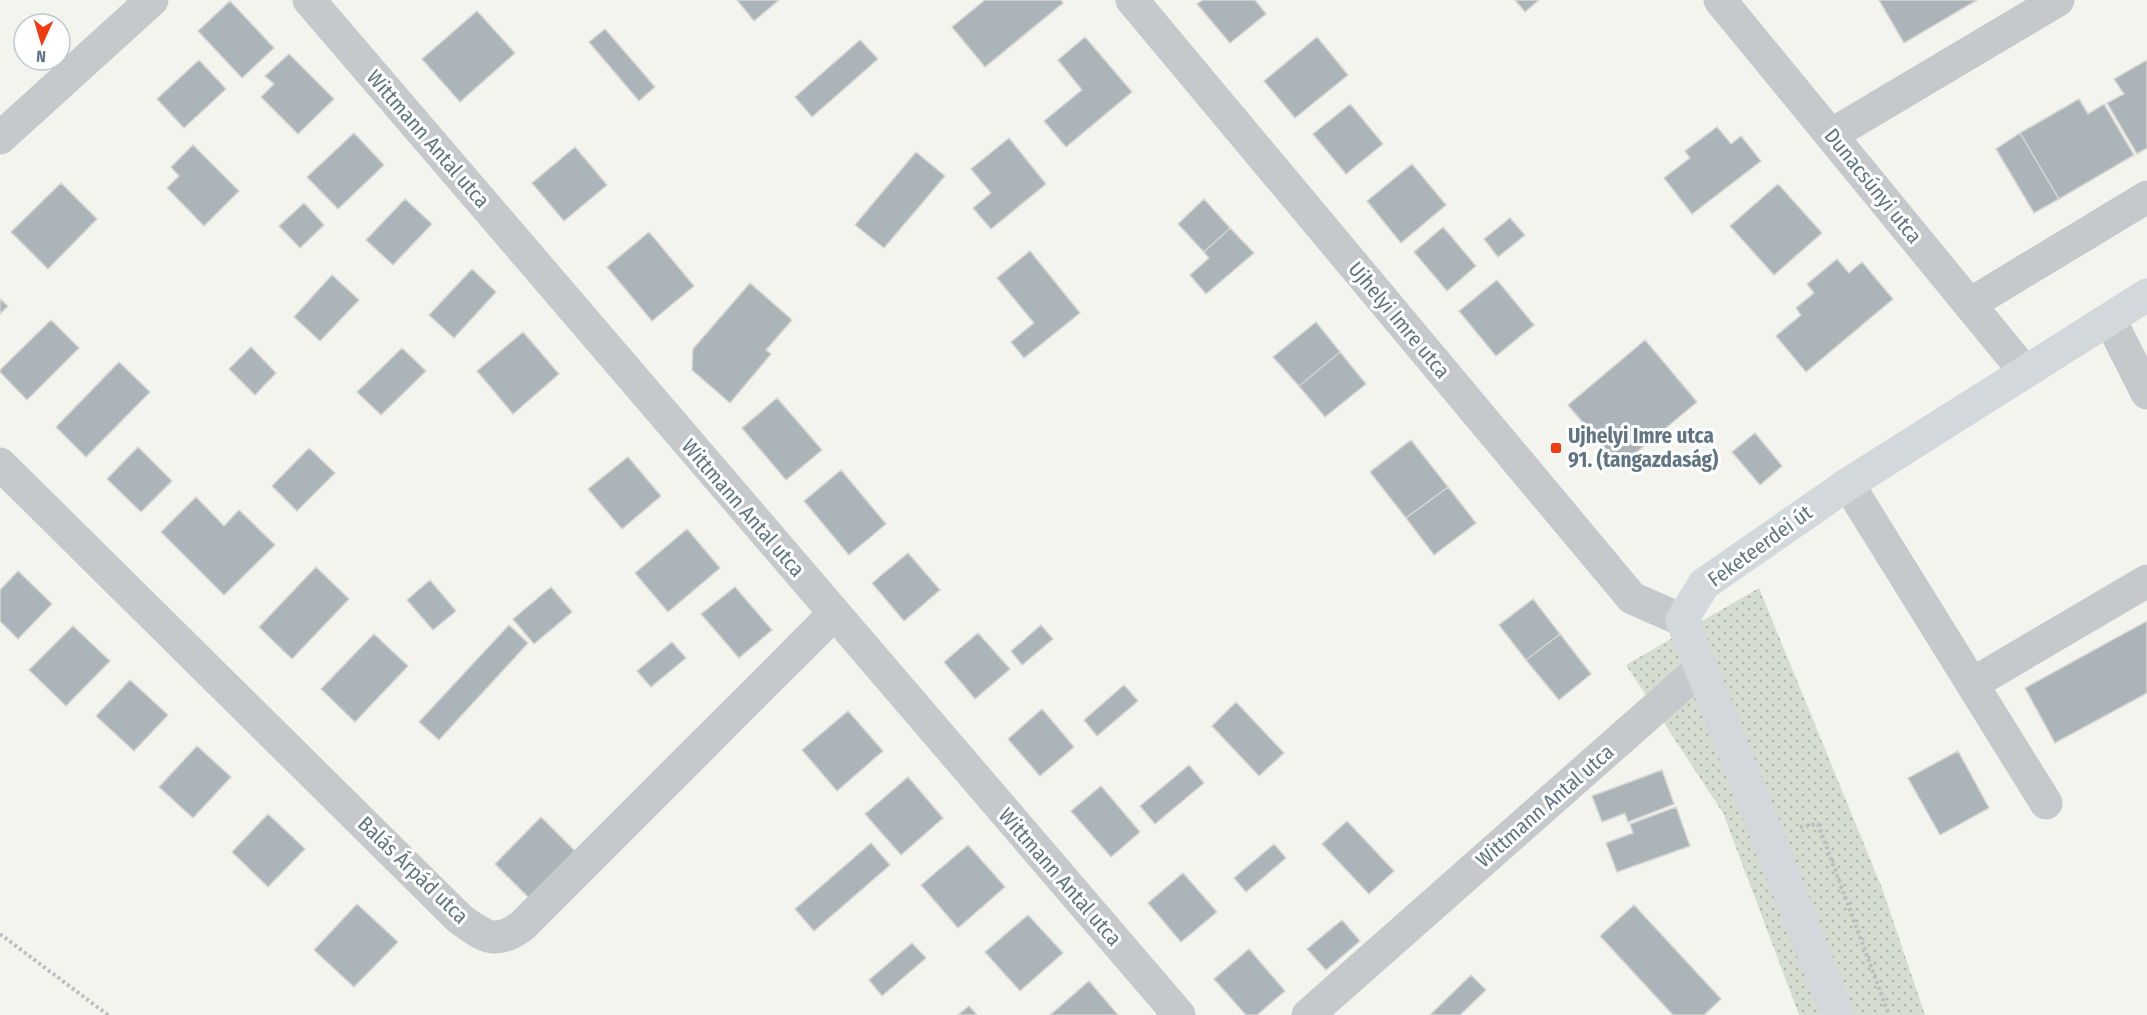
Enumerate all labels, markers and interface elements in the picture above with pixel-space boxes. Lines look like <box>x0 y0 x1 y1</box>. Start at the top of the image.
north arrow <box>12 12 72 72</box>
text: N <box>36 47 46 66</box>
street label: Wittmann Antal utca <box>361 65 495 213</box>
street label: Dunacsúnyi utca <box>1819 123 1927 249</box>
street label: Ujhelyi Imre utca <box>1343 256 1455 384</box>
place label: Ujhelyi Imre utca 91. (tangazdaság) <box>1568 423 1718 473</box>
street label: Wittmann Antal utca <box>676 434 810 582</box>
marker: Ujhelyi Imre utca 91. (tangazdaság) <box>1549 441 1563 455</box>
street label: Feketeerdei út <box>1703 499 1817 593</box>
street label: Wittmann Antal utca <box>1471 739 1619 873</box>
street label: Wittmann Antal utca <box>993 803 1127 951</box>
street label: Balás Árpád utca <box>352 811 474 929</box>

